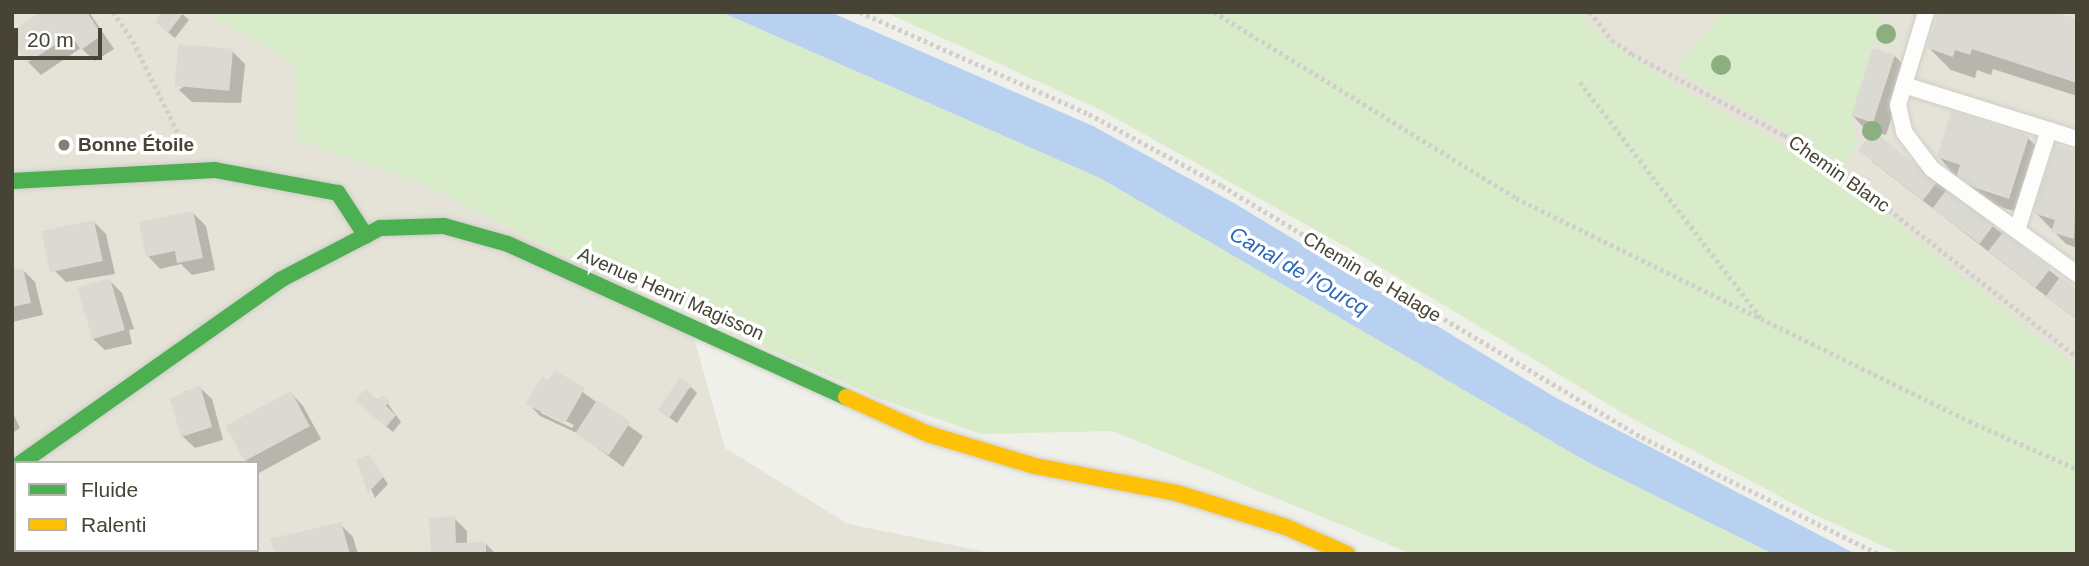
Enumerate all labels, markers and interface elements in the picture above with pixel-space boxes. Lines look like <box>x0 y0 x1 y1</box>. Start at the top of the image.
scale bar <box>18 14 105 58</box>
text: 20 m <box>27 28 74 51</box>
street label: Chemin Blanc <box>1784 131 1894 217</box>
place label: Bonne Étoile <box>78 134 194 156</box>
marker: Bonne Étoile <box>56 137 72 153</box>
water label: Canal de l'Ourcq <box>1225 221 1373 321</box>
street label: Chemin de Halage <box>1299 227 1445 327</box>
street label: Avenue Henri Magisson <box>574 243 768 345</box>
legend <box>14 461 259 552</box>
text: Fluide <box>81 478 138 501</box>
text: Ralenti <box>81 513 146 536</box>

